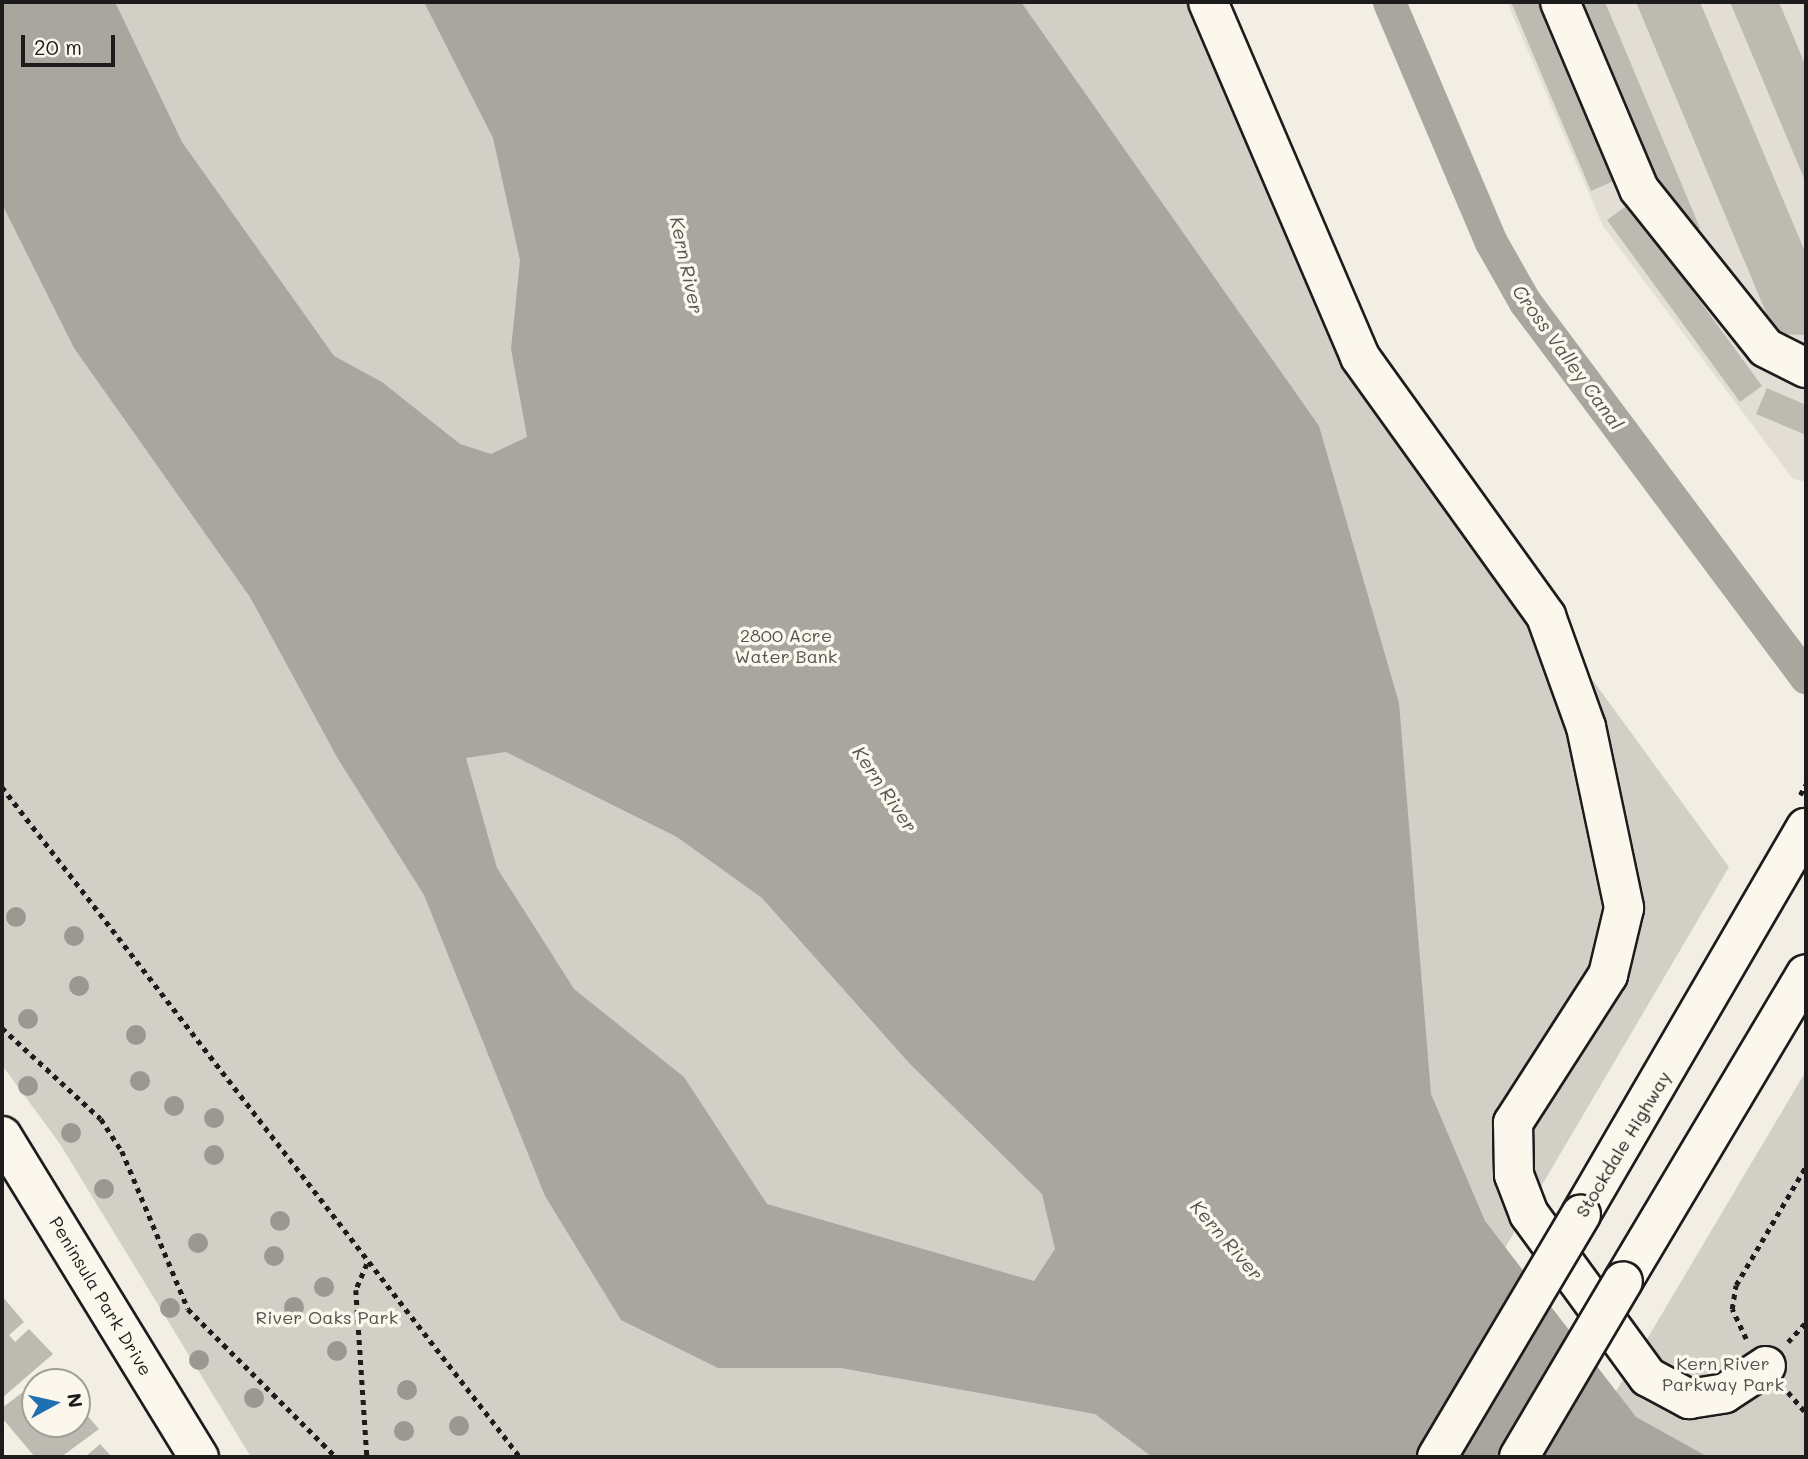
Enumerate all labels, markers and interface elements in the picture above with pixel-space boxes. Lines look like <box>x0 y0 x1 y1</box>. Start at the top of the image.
scale bar <box>24 21 119 65</box>
text: 20 m <box>34 33 82 60</box>
water label: Kern River <box>666 214 708 316</box>
water label: Cross Valley Canal <box>1508 280 1628 434</box>
park label: 2800 Acre Water Bank <box>735 625 837 668</box>
water label: Kern River <box>848 742 922 836</box>
street label: Stockdale Highway <box>1571 1067 1675 1221</box>
water label: Kern River <box>1186 1195 1268 1285</box>
street label: Peninsula Park Drive <box>45 1213 157 1379</box>
park label: River Oaks Park <box>256 1306 398 1328</box>
park label: Kern River Parkway Park <box>1662 1353 1784 1396</box>
north arrow <box>21 1368 91 1438</box>
text: N <box>62 1391 89 1409</box>

